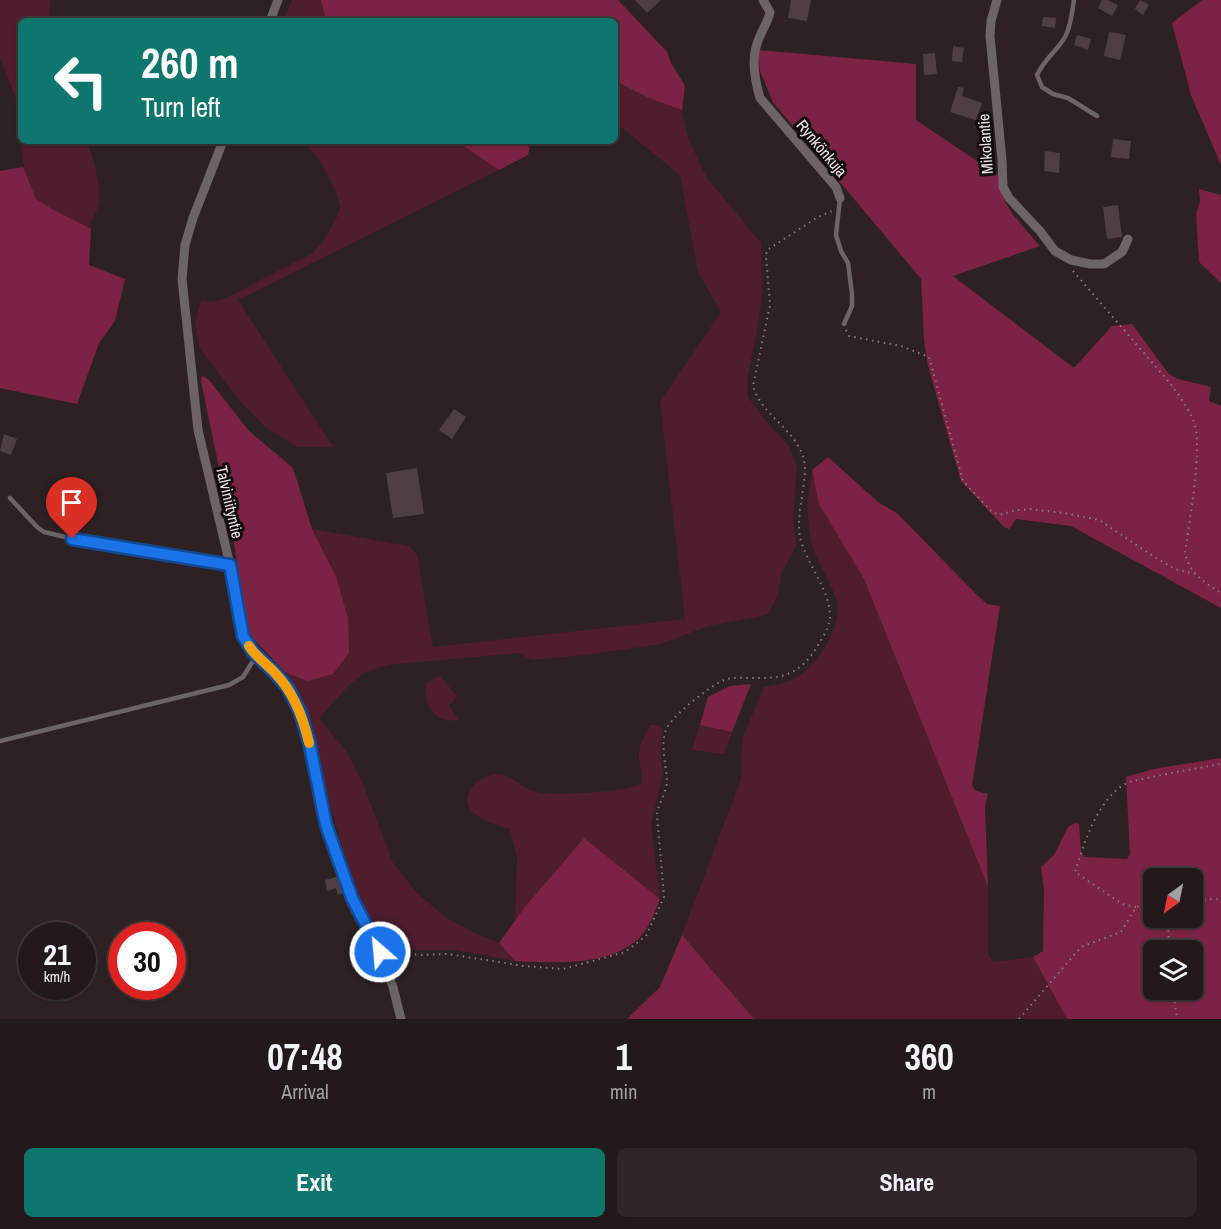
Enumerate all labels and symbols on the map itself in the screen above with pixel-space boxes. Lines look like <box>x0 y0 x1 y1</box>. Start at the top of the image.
street label: Mikolantie <box>972 113 998 175</box>
street label: Rynkönkuja <box>792 115 853 182</box>
street label: Talviniityntie <box>211 464 249 540</box>
pin <box>46 477 97 539</box>
north arrow <box>1143 868 1203 928</box>
position arrow <box>348 920 412 984</box>
speed limit sign: 30 <box>108 922 186 1000</box>

